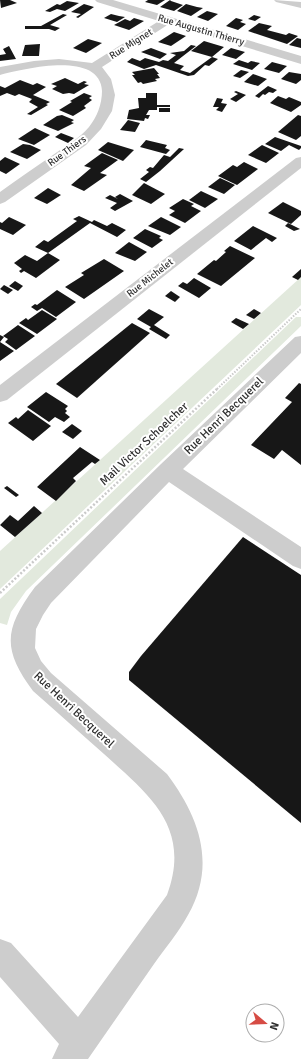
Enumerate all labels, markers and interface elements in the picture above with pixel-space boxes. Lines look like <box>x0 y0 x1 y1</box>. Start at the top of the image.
street label: Rue Augustin Thierry <box>156 12 246 48</box>
street label: Rue Mignet <box>107 26 155 62</box>
street label: Rue Thiers <box>45 133 89 169</box>
street label: Rue Michelet <box>124 256 176 300</box>
street label: Rue Henri Becquerel <box>181 374 267 458</box>
street label: Mail Victor Schoelcher <box>97 399 192 489</box>
street label: Rue Henri Becquerel <box>31 669 118 752</box>
north arrow <box>245 1003 285 1043</box>
text: N <box>267 1020 281 1032</box>

